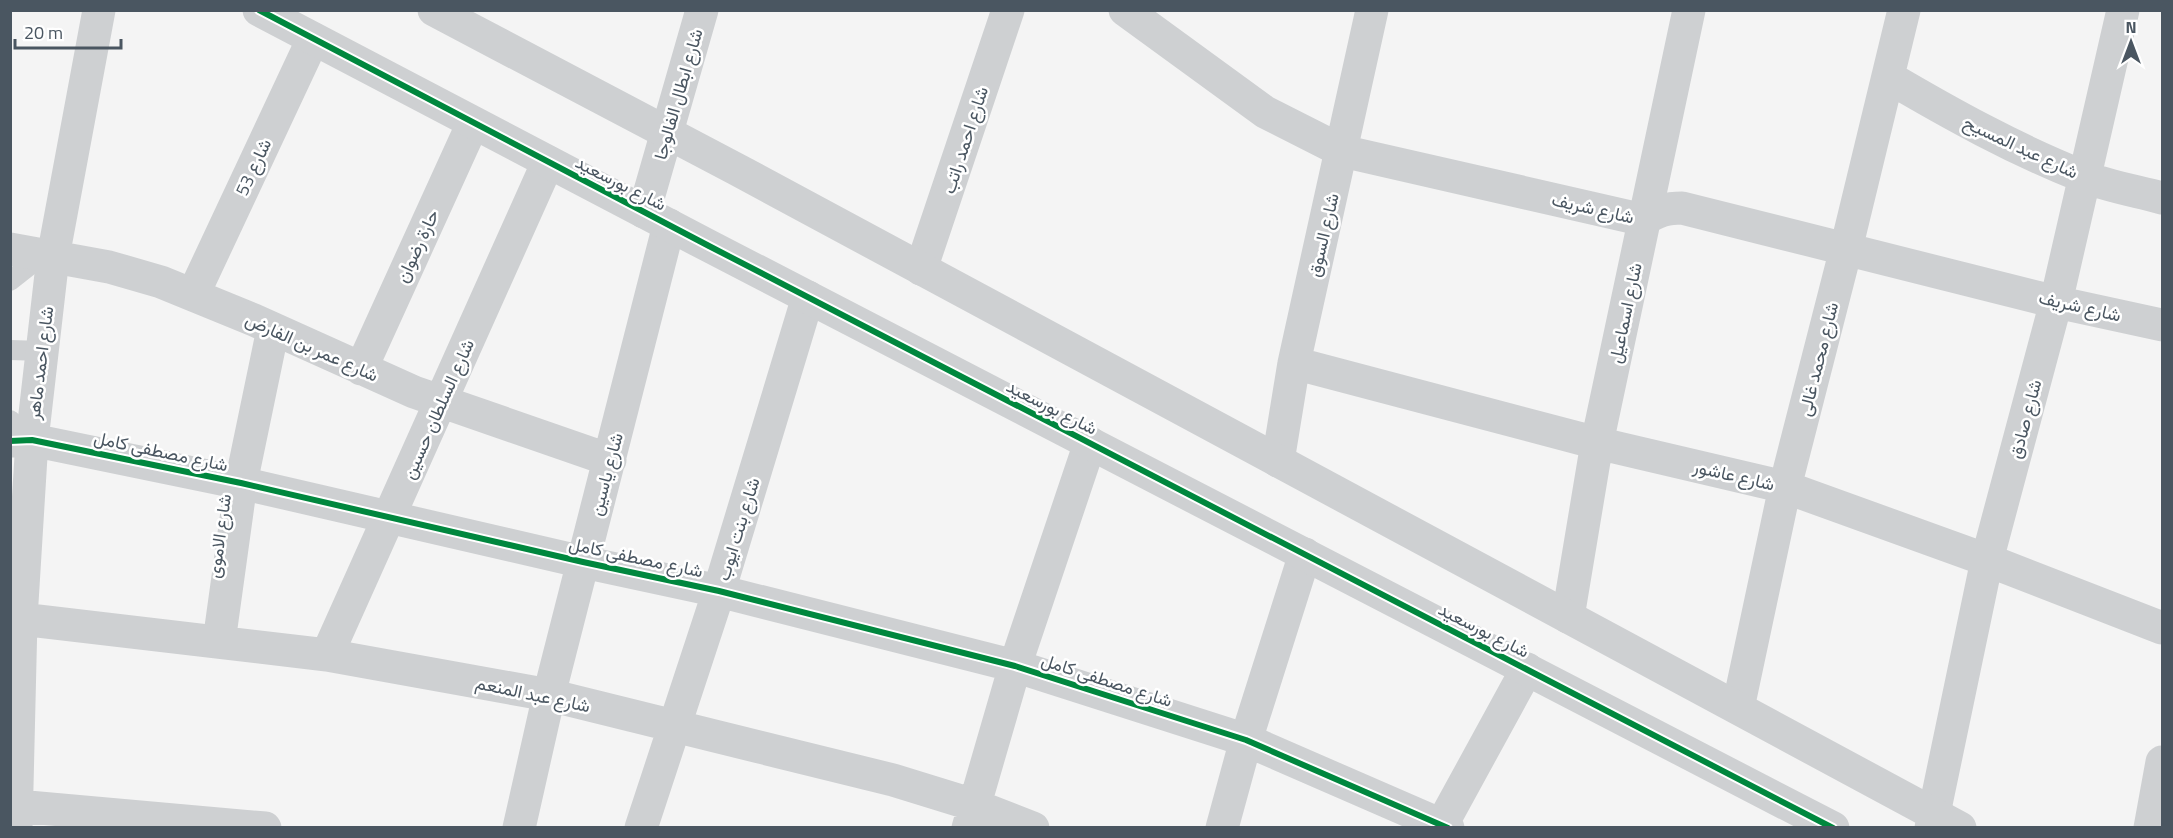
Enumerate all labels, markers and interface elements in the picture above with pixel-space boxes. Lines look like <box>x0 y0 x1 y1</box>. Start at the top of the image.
scale bar <box>15 12 122 50</box>
north arrow <box>2101 12 2161 72</box>
text: N <box>2125 15 2137 39</box>
text: 20 m <box>24 19 63 46</box>
street label: شارع ابطال الفالوجا <box>646 25 710 163</box>
street label: شارع احمد راتب <box>935 83 995 197</box>
street label: شارع عبد المسيح <box>1959 109 2083 185</box>
street label: شارع 53 <box>228 134 278 200</box>
street label: شارع بورسعيد <box>571 149 671 217</box>
street label: شارع شريف <box>1549 185 1637 231</box>
street label: شارع السوق <box>1300 190 1346 280</box>
street label: حارة رضوان <box>388 205 446 287</box>
street label: شارع اسماعيل <box>1601 260 1649 366</box>
street label: شارع شريف <box>2036 283 2124 329</box>
street label: شارع محمد غالى <box>1791 299 1845 419</box>
street label: شارع احمد ماهر <box>20 305 60 422</box>
street label: شارع عمر بن الفارض <box>241 306 383 388</box>
street label: شارع السلطان حسين <box>395 335 481 483</box>
street label: شارع بورسعيد <box>1002 373 1102 441</box>
street label: شارع صادق <box>2001 376 2049 462</box>
street label: شارع مصطفى كامل <box>92 424 230 478</box>
street label: شارع ياسين <box>582 430 630 518</box>
street label: شارع عاشور <box>1690 452 1777 497</box>
street label: شارع بنت ايوب <box>709 474 767 584</box>
street label: شارع الاموى <box>200 492 238 580</box>
street label: شارع مصطفى كامل <box>567 530 705 584</box>
street label: شارع بورسعيد <box>1434 596 1534 664</box>
street label: شارع مصطفى كامل <box>1038 646 1176 714</box>
street label: شارع عبد المنعم <box>473 669 593 719</box>

